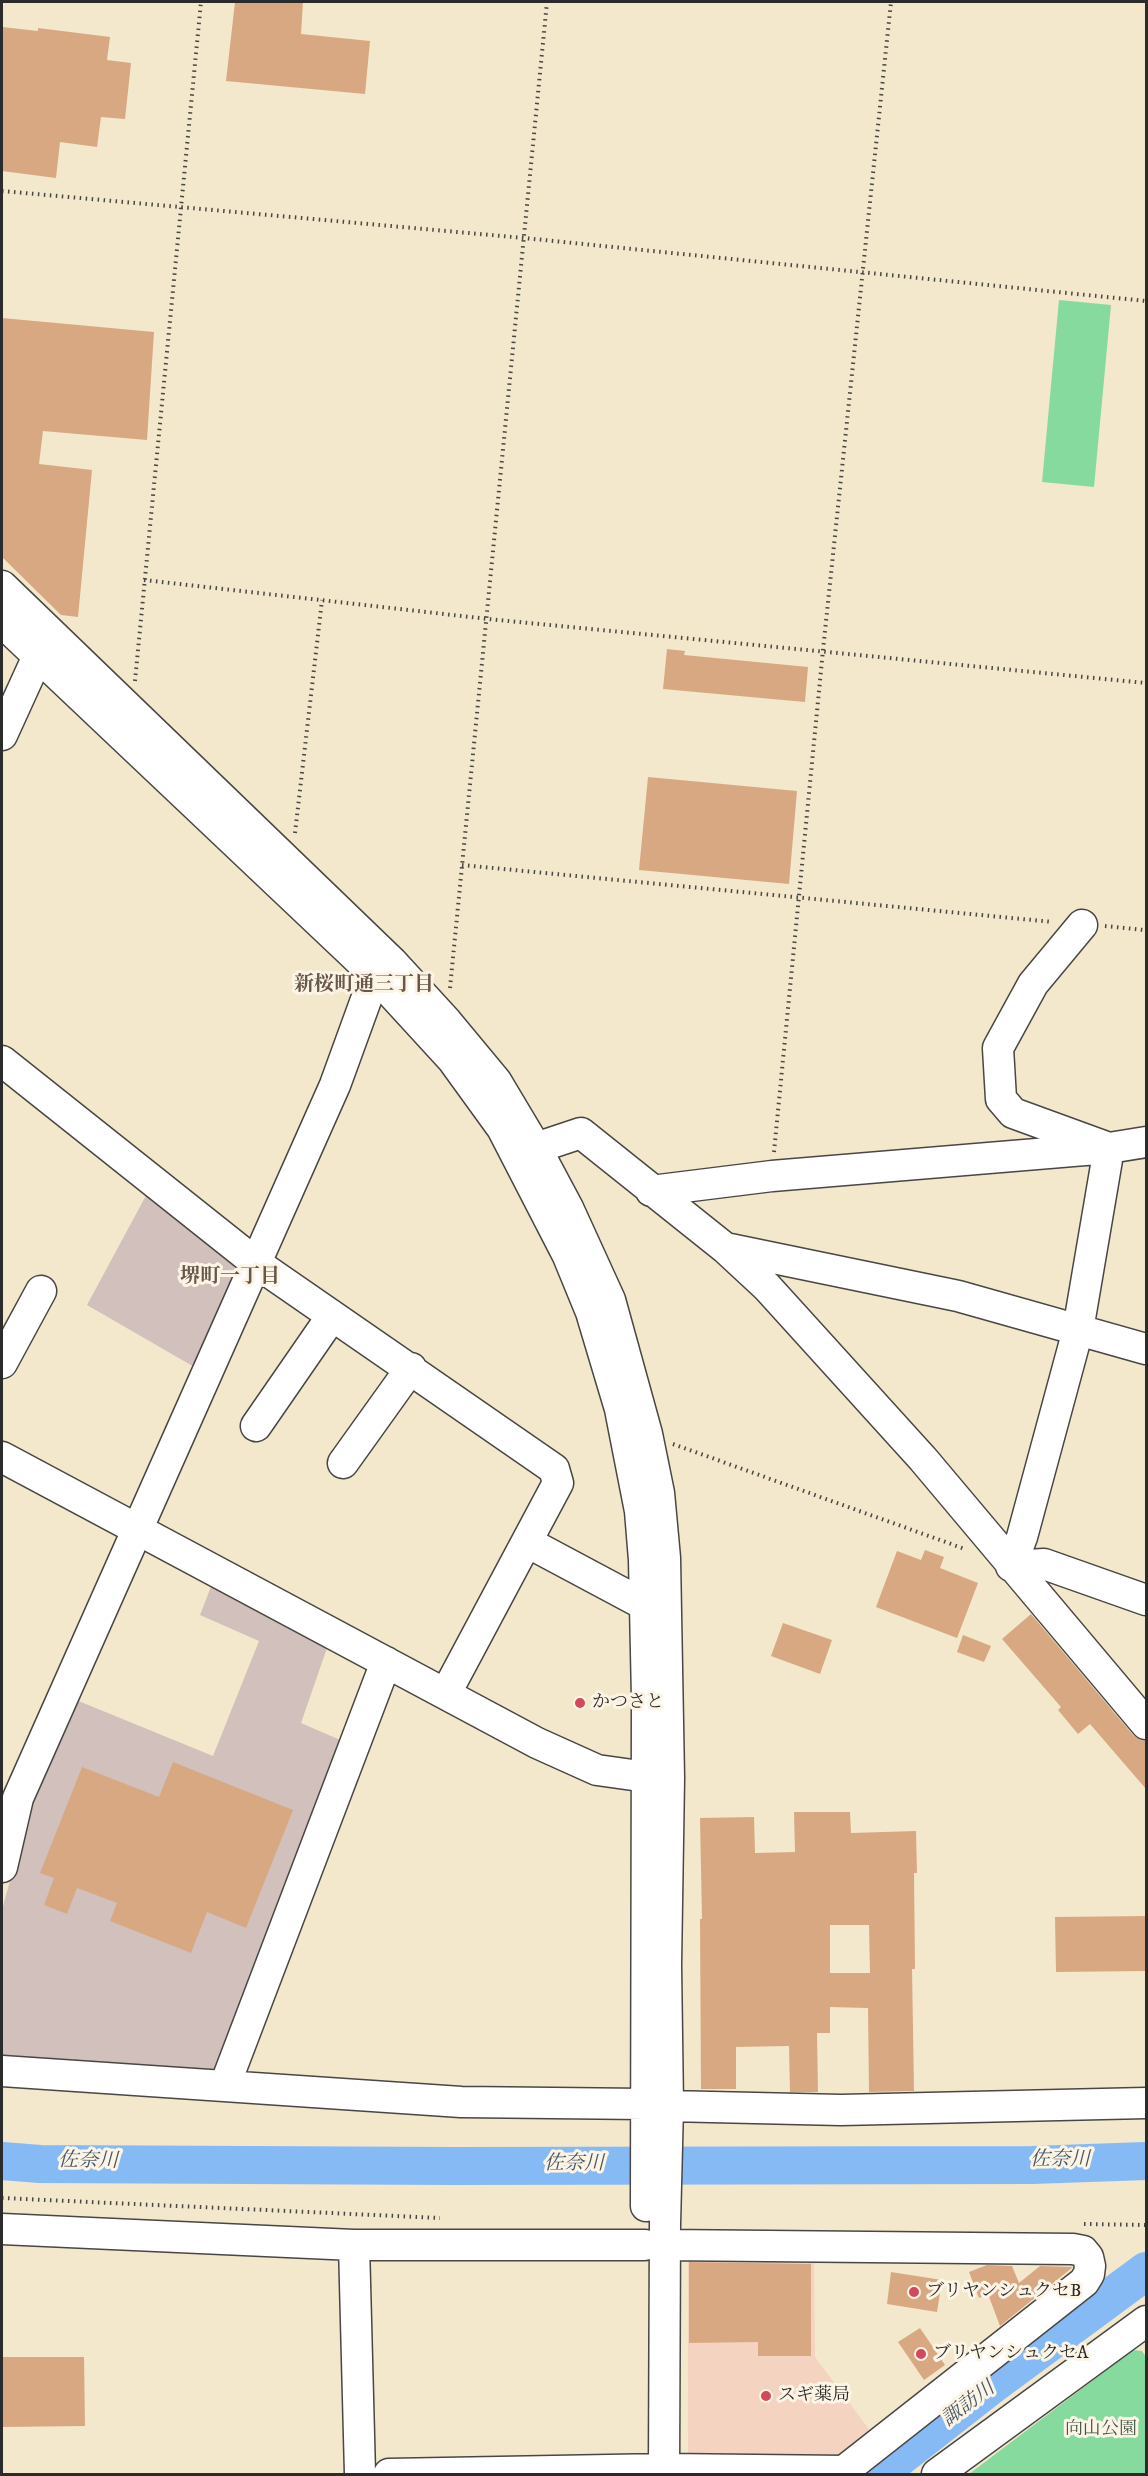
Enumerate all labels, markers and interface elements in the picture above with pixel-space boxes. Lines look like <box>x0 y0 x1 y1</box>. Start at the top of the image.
district label: 新桜町通三丁目 <box>294 974 434 998</box>
district label: 堺町一丁目 <box>180 1266 280 1290</box>
place label: かつさと <box>592 1692 664 1714</box>
marker: かつさと <box>573 1696 587 1710</box>
water label: 佐奈川 <box>58 2149 118 2175</box>
water label: 佐奈川 <box>1030 2149 1090 2173</box>
water label: 佐奈川 <box>544 2153 604 2177</box>
place label: ブリヤンシュクセB <box>926 2281 1081 2303</box>
marker: ブリヤンシュクセB <box>907 2285 921 2299</box>
place label: ブリヤンシュクセA <box>933 2343 1088 2365</box>
marker: ブリヤンシュクセA <box>914 2347 928 2361</box>
water label: 諏訪川 <box>938 2377 1000 2433</box>
place label: スギ薬局 <box>778 2385 850 2407</box>
marker: スギ薬局 <box>759 2389 773 2403</box>
park label: 向山公園 <box>1065 2419 1137 2441</box>

